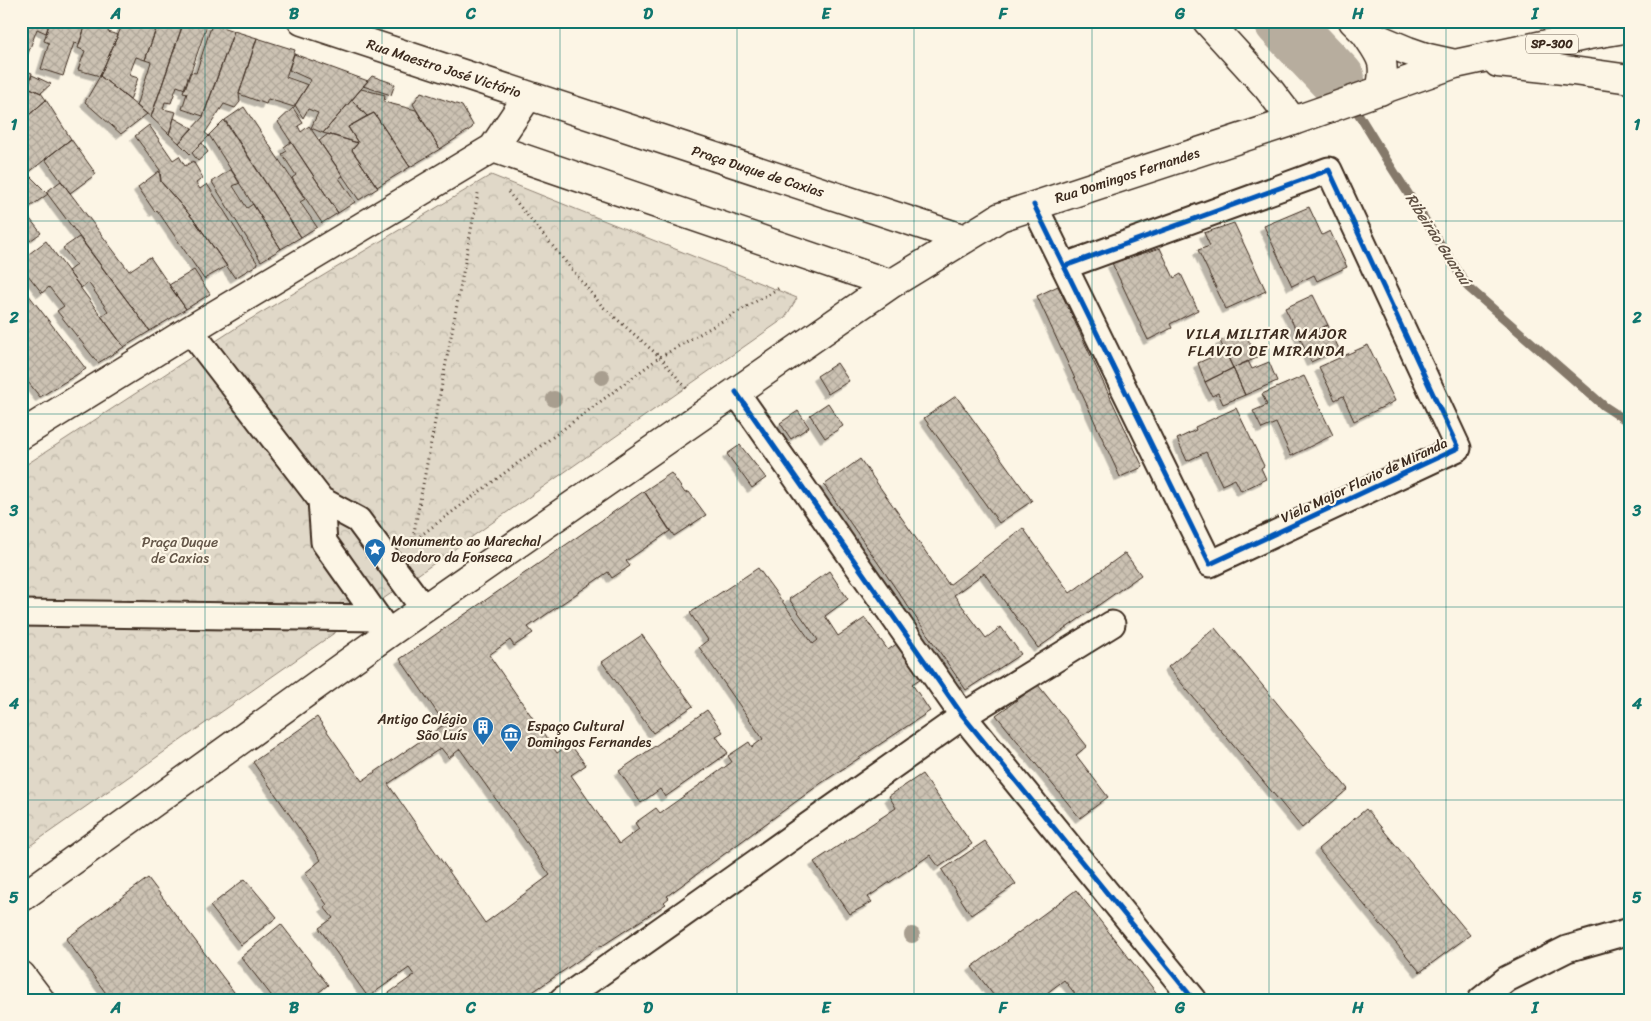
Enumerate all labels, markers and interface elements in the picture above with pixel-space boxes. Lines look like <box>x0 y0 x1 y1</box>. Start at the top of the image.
text: A <box>110 0 121 28</box>
text: B <box>289 0 300 28</box>
text: C <box>465 0 477 28</box>
text: D <box>643 0 653 28</box>
text: E <box>822 0 832 28</box>
text: F <box>998 0 1009 28</box>
text: G <box>1174 0 1186 28</box>
text: H <box>1351 0 1364 28</box>
text: I <box>1531 0 1540 28</box>
street label: Rua Maestro José Victório <box>363 32 524 105</box>
road number: SP-300 <box>1526 34 1578 54</box>
text: 1 <box>11 110 18 139</box>
text: 1 <box>1634 110 1641 139</box>
street label: Praça Duque de Caxias <box>688 138 828 205</box>
street label: Rua Domingos Fernandes <box>1051 140 1203 211</box>
water label: Ribeirão Guaraú <box>1398 188 1479 293</box>
text: 2 <box>8 303 19 332</box>
text: 2 <box>1631 303 1642 332</box>
district label: VILA MILITAR MAJOR FLAVIO DE MIRANDA <box>1186 321 1348 364</box>
street label: Viela Major Flavio de Miranda <box>1277 431 1452 530</box>
text: 3 <box>9 496 19 525</box>
text: 3 <box>1632 496 1642 525</box>
place label: Monumento ao Marechal Deodoro da Fonseca <box>391 529 542 570</box>
park label: Praça Duque de Caxias <box>142 530 218 571</box>
place icon: Monumento ao Marechal Deodoro da Fonseca <box>363 537 387 568</box>
text: 4 <box>8 689 19 718</box>
text: 4 <box>1631 689 1642 718</box>
place label: Antigo Colégio São Luís <box>377 707 468 748</box>
place label: Espaço Cultural Domingos Fernandes <box>527 714 652 755</box>
building icon: Antigo Colégio São Luís <box>471 715 495 746</box>
museum icon: Espaço Cultural Domingos Fernandes <box>499 722 523 753</box>
text: 5 <box>9 883 19 912</box>
text: 5 <box>1632 883 1642 912</box>
text: A <box>110 993 121 1021</box>
text: B <box>289 993 300 1021</box>
text: C <box>465 993 477 1021</box>
text: D <box>643 993 653 1021</box>
text: E <box>822 993 832 1021</box>
text: F <box>998 993 1009 1021</box>
text: G <box>1174 993 1186 1021</box>
text: H <box>1351 993 1364 1021</box>
text: I <box>1531 993 1540 1021</box>

